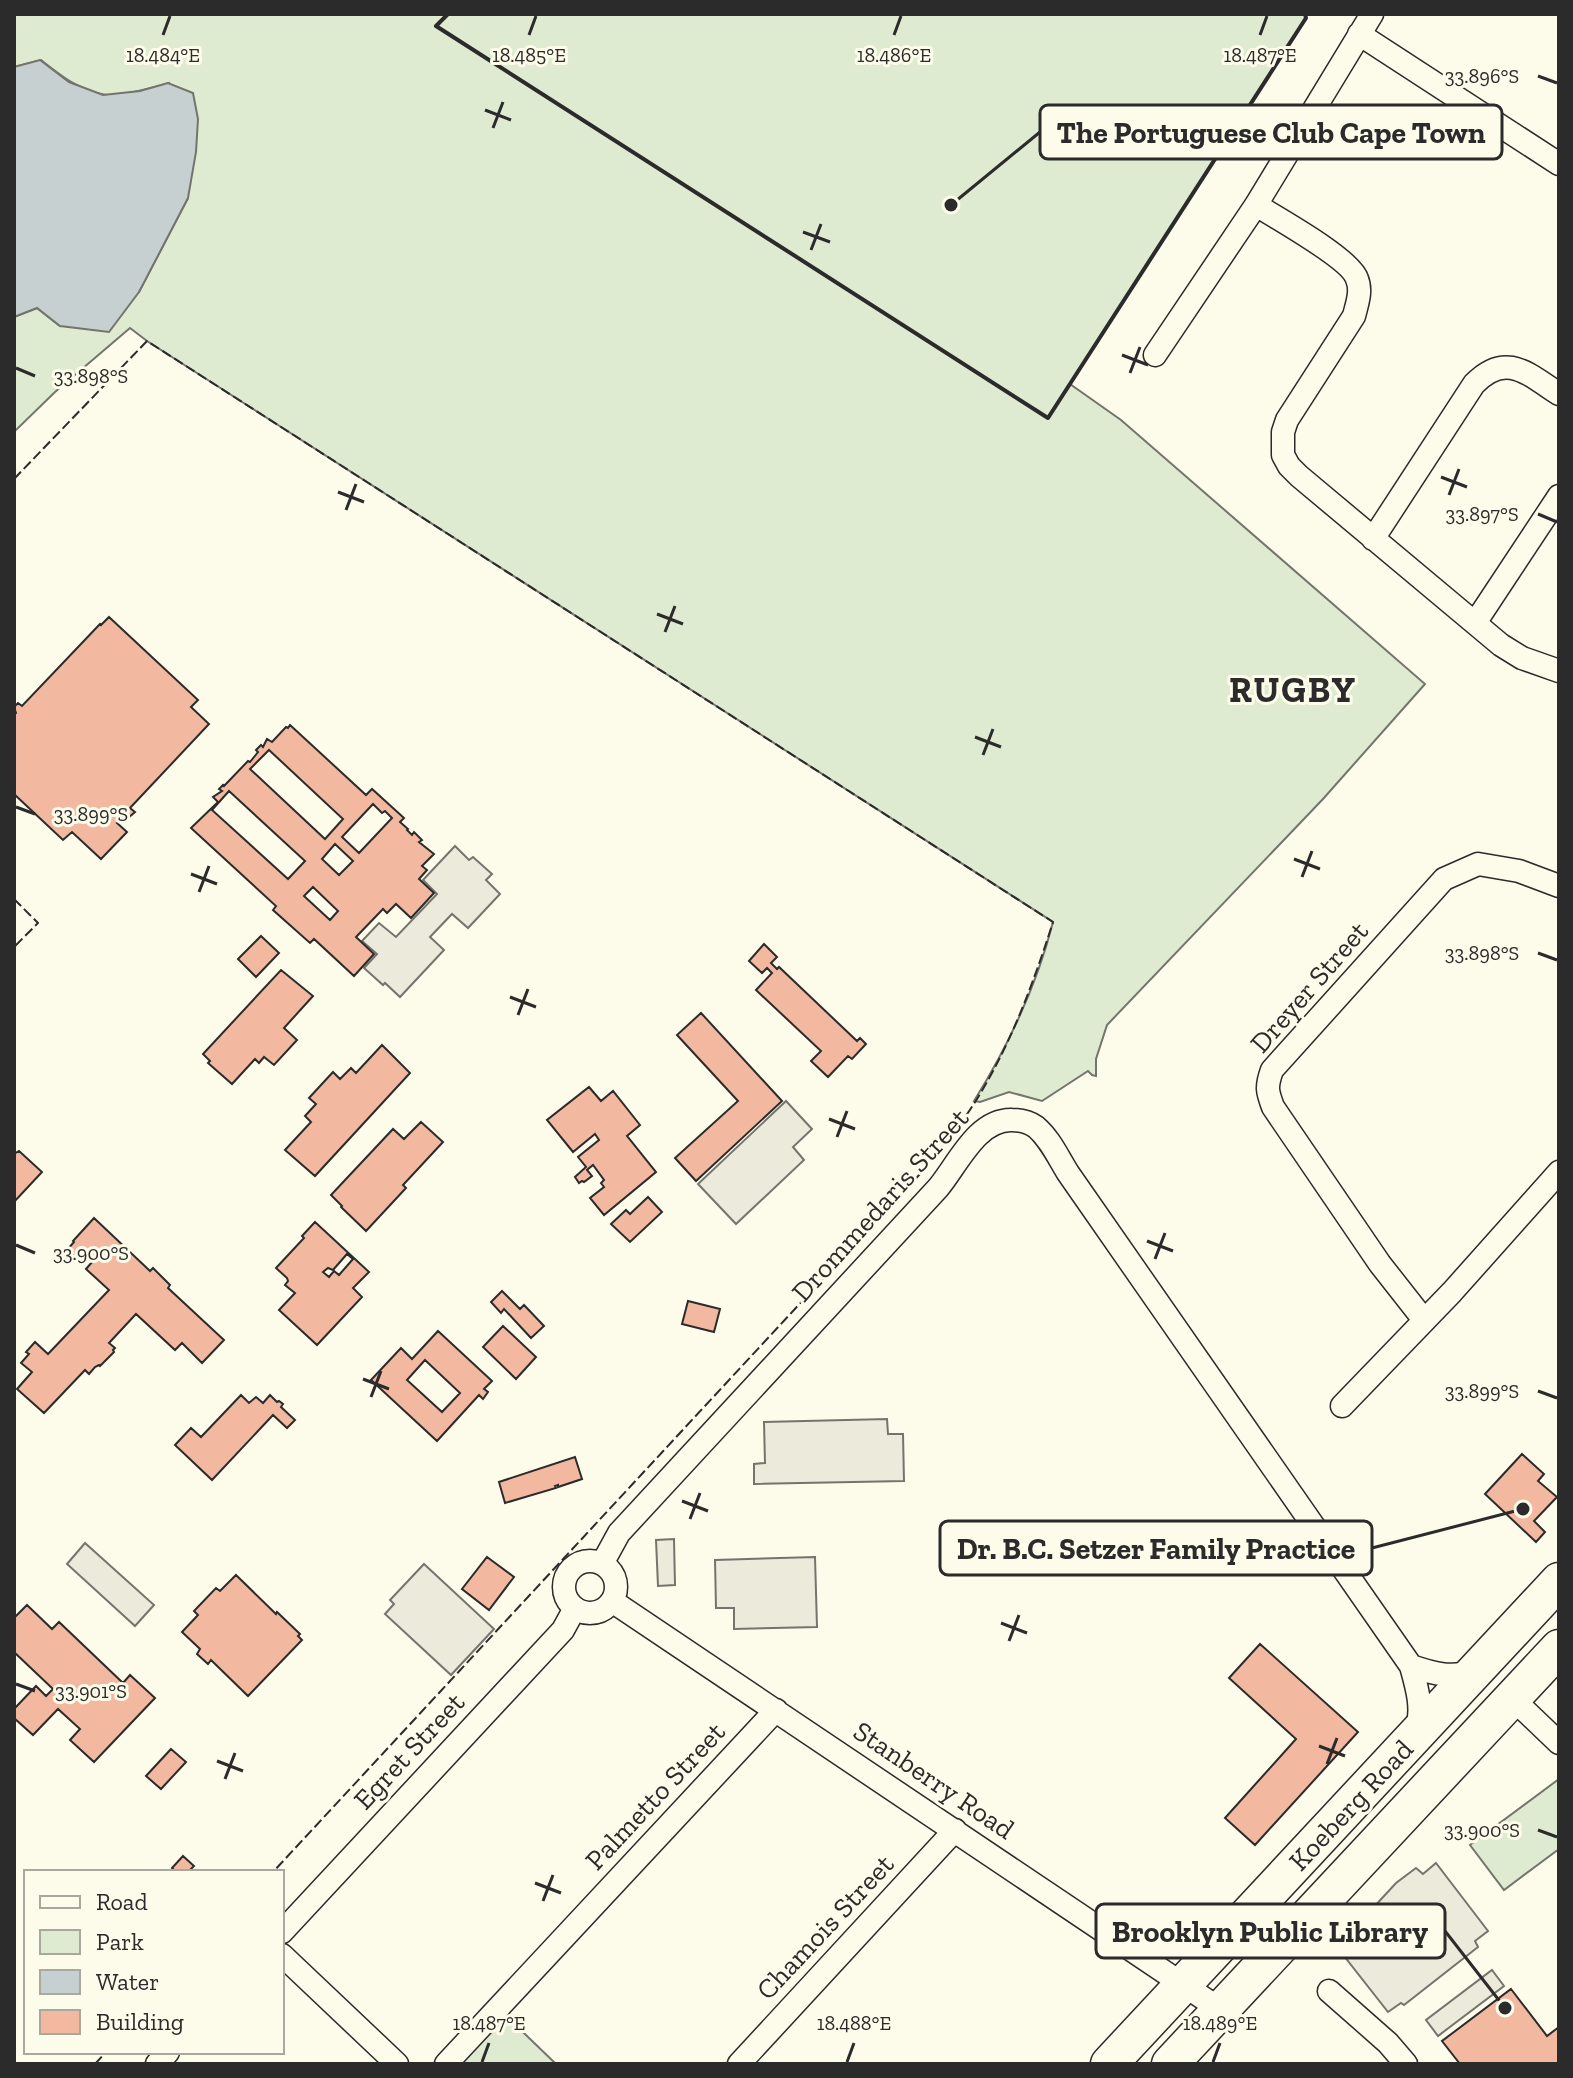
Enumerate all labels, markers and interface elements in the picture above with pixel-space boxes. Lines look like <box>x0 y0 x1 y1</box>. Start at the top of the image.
text: 18.484°E <box>126 43 200 67</box>
text: 18.485°E <box>492 43 566 67</box>
text: 18.486°E <box>857 43 931 67</box>
text: 18.487°E <box>1223 43 1297 67</box>
text: 33.896°S <box>1445 64 1519 88</box>
callout: The Portuguese Club Cape Town <box>1040 105 1502 159</box>
text: The Portuguese Club Cape Town <box>1056 115 1486 151</box>
text: 33.898°S <box>54 364 128 388</box>
text: 33.897°S <box>1445 502 1519 526</box>
district label: RUGBY <box>1229 668 1357 711</box>
text: 33.899°S <box>54 802 128 826</box>
street label: Dreyer Street <box>1243 914 1375 1059</box>
text: 33.898°S <box>1445 941 1519 965</box>
street label: Drommedaris Street <box>785 1101 976 1308</box>
text: 33.900°S <box>53 1241 129 1265</box>
text: 33.899°S <box>1445 1379 1519 1403</box>
callout: Dr. B.C. Setzer Family Practice <box>940 1521 1372 1575</box>
text: Dr. B.C. Setzer Family Practice <box>957 1531 1355 1567</box>
text: 33.901°S <box>55 1679 127 1703</box>
street label: Egret Street <box>347 1685 472 1816</box>
street label: Stanberry Road <box>847 1714 1021 1846</box>
street label: Palmetto Street <box>578 1715 732 1877</box>
street label: Koeberg Road <box>1282 1733 1420 1877</box>
text: 33.900°S <box>1444 1818 1520 1842</box>
street label: Chamois Street <box>749 1847 901 2006</box>
legend <box>24 1870 284 2054</box>
text: Road <box>96 1887 148 1916</box>
callout: Brooklyn Public Library <box>1096 1904 1445 1958</box>
text: Brooklyn Public Library <box>1112 1914 1428 1950</box>
text: Park <box>96 1927 144 1956</box>
text: Water <box>96 1967 159 1996</box>
text: Building <box>96 2007 184 2036</box>
text: 18.487°E <box>452 2011 526 2035</box>
text: 18.488°E <box>817 2011 891 2035</box>
text: 18.489°E <box>1183 2011 1257 2035</box>

